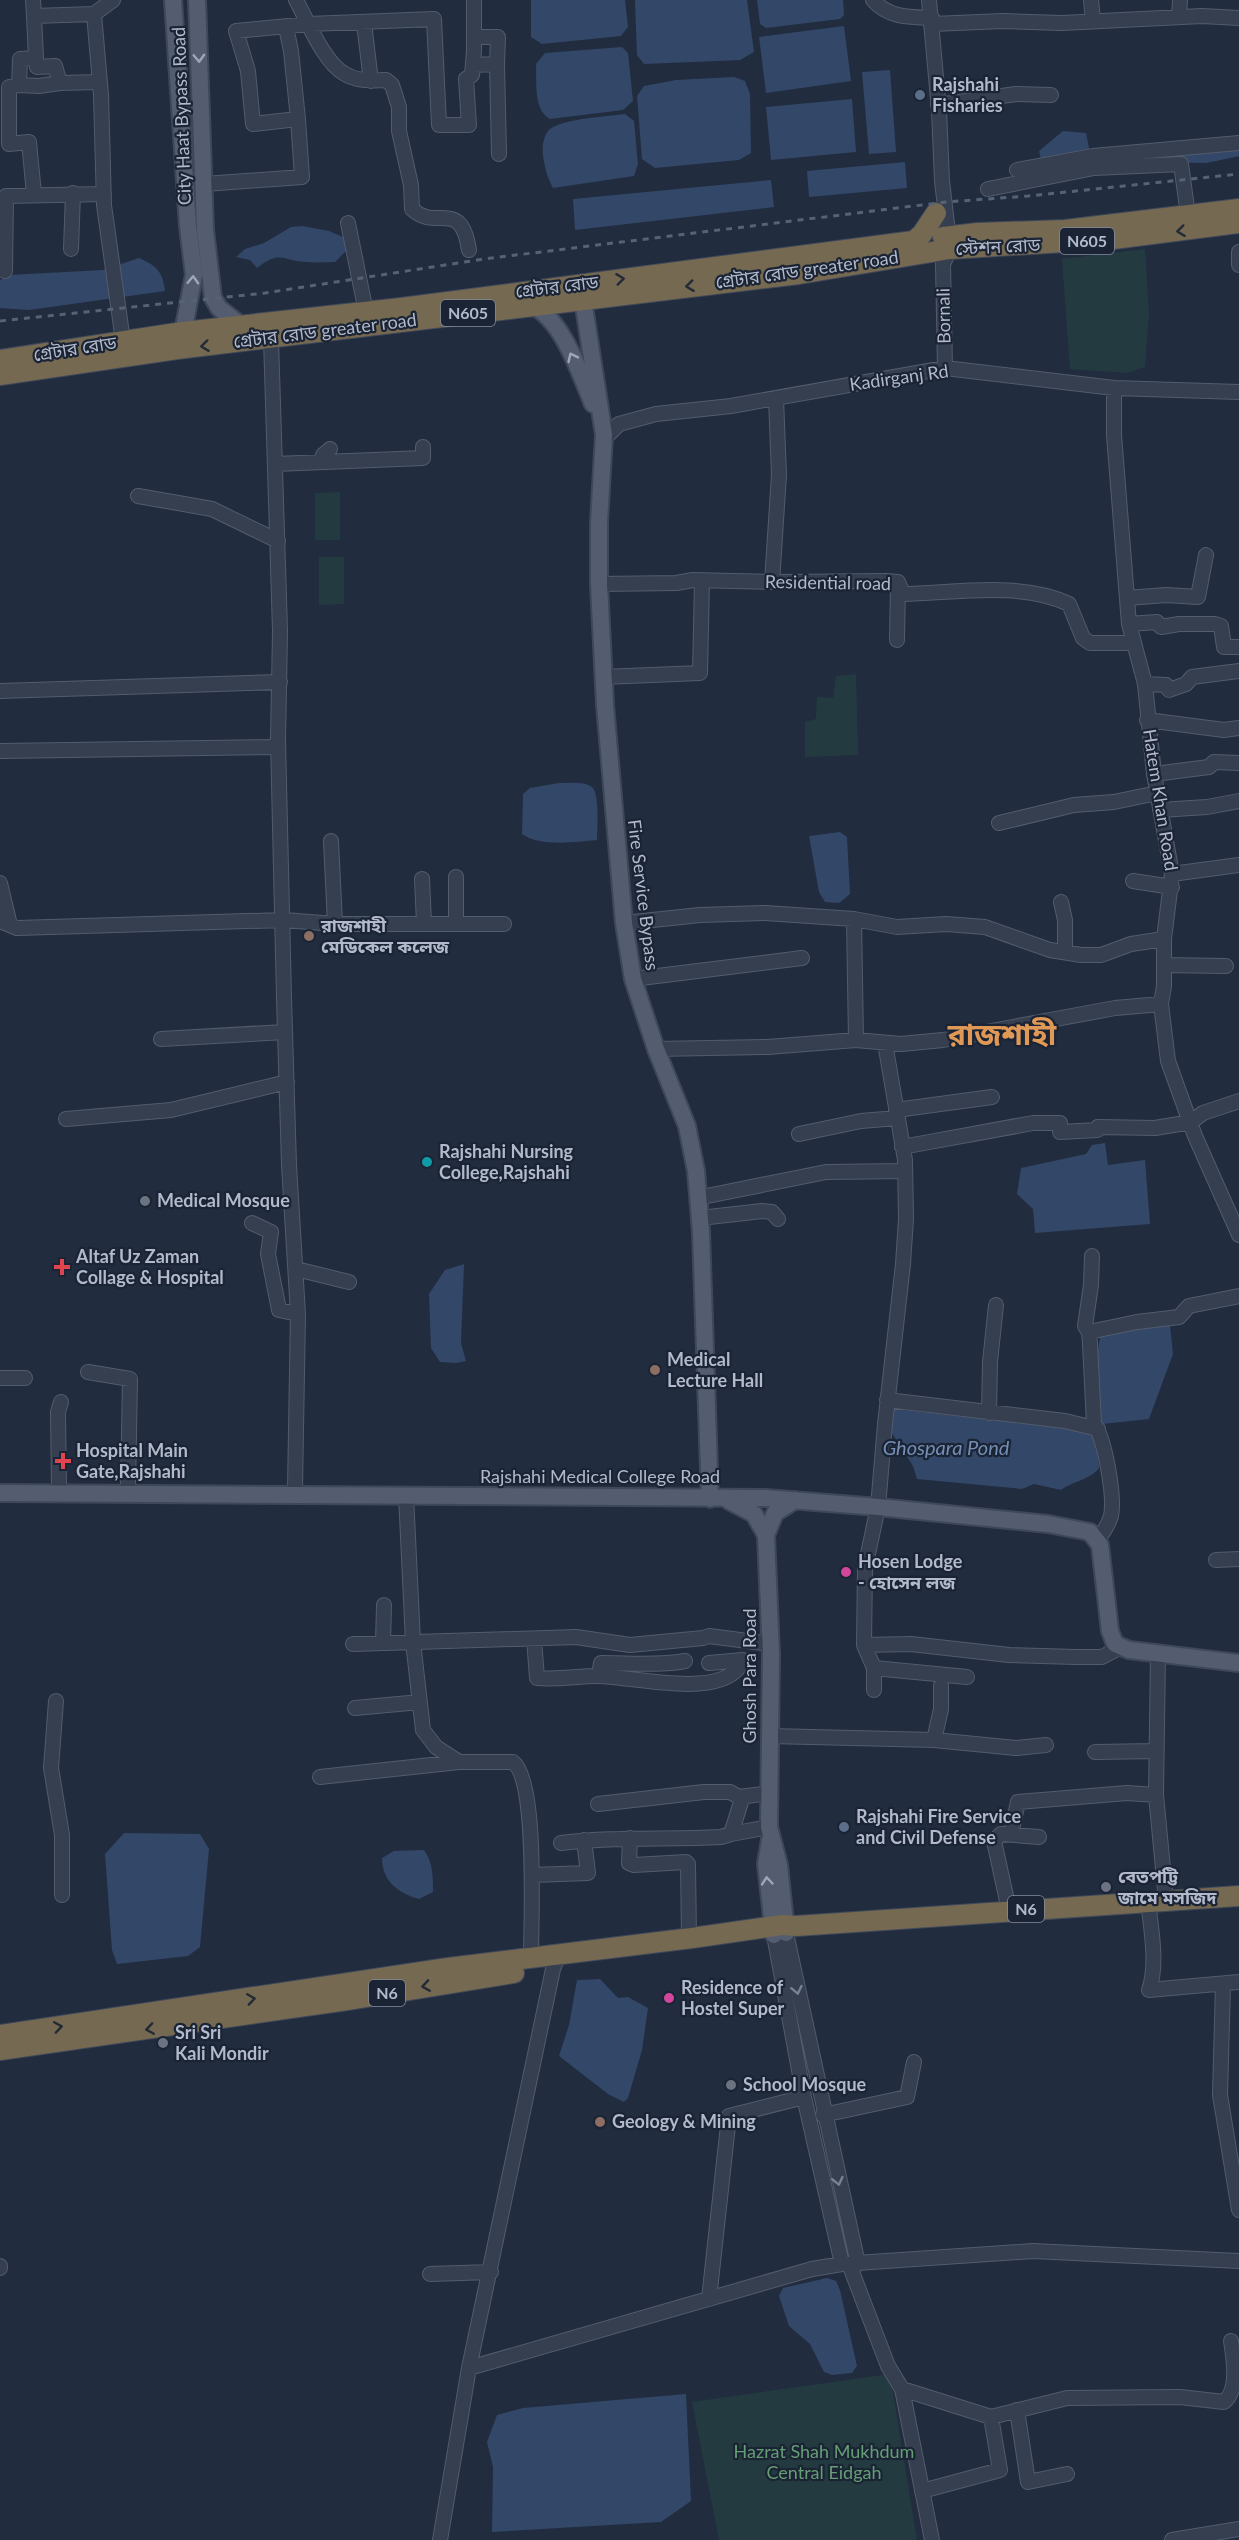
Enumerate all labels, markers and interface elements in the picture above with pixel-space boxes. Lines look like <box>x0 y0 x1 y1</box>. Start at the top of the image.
street label: City Haat Bypass Road <box>167 27 195 206</box>
one-way arrow <box>193 54 206 63</box>
place label: Rajshahi Fisharies <box>932 73 1003 116</box>
marker: Rajshahi Fisharies <box>913 88 927 102</box>
one-way arrow <box>1176 224 1186 237</box>
road number: N605 <box>1060 228 1114 254</box>
street label: স্টেশন রোড <box>955 233 1041 259</box>
street label: গ্রেটার রোড greater road <box>714 245 900 293</box>
street label: গ্রেটার রোড <box>514 270 600 302</box>
one-way arrow <box>616 273 625 285</box>
one-way arrow <box>186 275 199 284</box>
one-way arrow <box>686 279 695 292</box>
street label: Bornali <box>932 288 954 344</box>
road number: N605 <box>441 300 495 326</box>
street label: গ্রেটার রোড greater road <box>232 308 418 352</box>
street label: গ্রেটার রোড <box>32 331 118 365</box>
one-way arrow <box>200 339 210 352</box>
one-way arrow <box>568 353 580 364</box>
street label: Kadirganj Rd <box>848 359 950 395</box>
street label: Residential road <box>765 570 891 594</box>
street label: Hatem Khan Road <box>1139 727 1183 872</box>
street label: Fire Service Bypass <box>624 818 664 972</box>
place label: রাজশাহী মেডিকেল কলেজ <box>320 914 450 957</box>
marker: রাজশাহী মেডিকেল কলেজ <box>302 929 316 943</box>
district label: রাজশাহী <box>947 1015 1057 1051</box>
place label: Rajshahi Nursing College,Rajshahi <box>439 1140 574 1183</box>
marker: Rajshahi Nursing College,Rajshahi <box>420 1155 434 1169</box>
place label: Medical Mosque <box>157 1189 290 1211</box>
marker: Medical Mosque <box>138 1194 152 1208</box>
place label: Altaf Uz Zaman Collage & Hospital <box>75 1245 224 1288</box>
marker: Altaf Uz Zaman Collage & Hospital <box>53 1258 71 1276</box>
place label: Medical Lecture Hall <box>667 1348 763 1391</box>
marker: Medical Lecture Hall <box>648 1363 662 1377</box>
water label: Ghospara Pond <box>883 1435 1010 1459</box>
place label: Hospital Main Gate,Rajshahi <box>76 1439 188 1482</box>
marker: Hospital Main Gate,Rajshahi <box>54 1452 72 1470</box>
street label: Rajshahi Medical College Road <box>480 1465 720 1487</box>
place label: Hosen Lodge - হোসেন লজ <box>858 1550 963 1593</box>
marker: Hosen Lodge - হোসেন লজ <box>839 1565 853 1579</box>
street label: Ghosh Para Road <box>738 1608 760 1744</box>
place label: Rajshahi Fire Service and Civil Defense <box>856 1805 1021 1848</box>
marker: Rajshahi Fire Service and Civil Defense <box>837 1820 851 1834</box>
place label: বেতপট্টি জামে মসজিদ <box>1117 1865 1217 1908</box>
one-way arrow <box>761 1877 774 1886</box>
marker: বেতপট্টি জামে মসজিদ <box>1099 1880 1113 1894</box>
road number: N6 <box>1008 1896 1044 1922</box>
place label: Residence of Hostel Super <box>681 1976 785 2019</box>
road number: N6 <box>369 1980 405 2006</box>
one-way arrow <box>421 1980 430 1992</box>
one-way arrow <box>790 1985 803 1995</box>
marker: Residence of Hostel Super <box>662 1991 676 2005</box>
one-way arrow <box>246 1993 255 2005</box>
one-way arrow <box>53 2021 62 2033</box>
place label: Sri Sri Kali Mondir <box>175 2021 269 2064</box>
one-way arrow <box>145 2022 155 2035</box>
marker: Sri Sri Kali Mondir <box>156 2036 170 2050</box>
place label: School Mosque <box>743 2073 867 2095</box>
marker: School Mosque <box>724 2078 738 2092</box>
place label: Geology & Mining <box>612 2110 756 2132</box>
marker: Geology & Mining <box>593 2115 607 2129</box>
one-way arrow <box>831 2175 844 2185</box>
park label: Hazrat Shah Mukhdum Central Eidgah <box>734 2440 914 2483</box>

